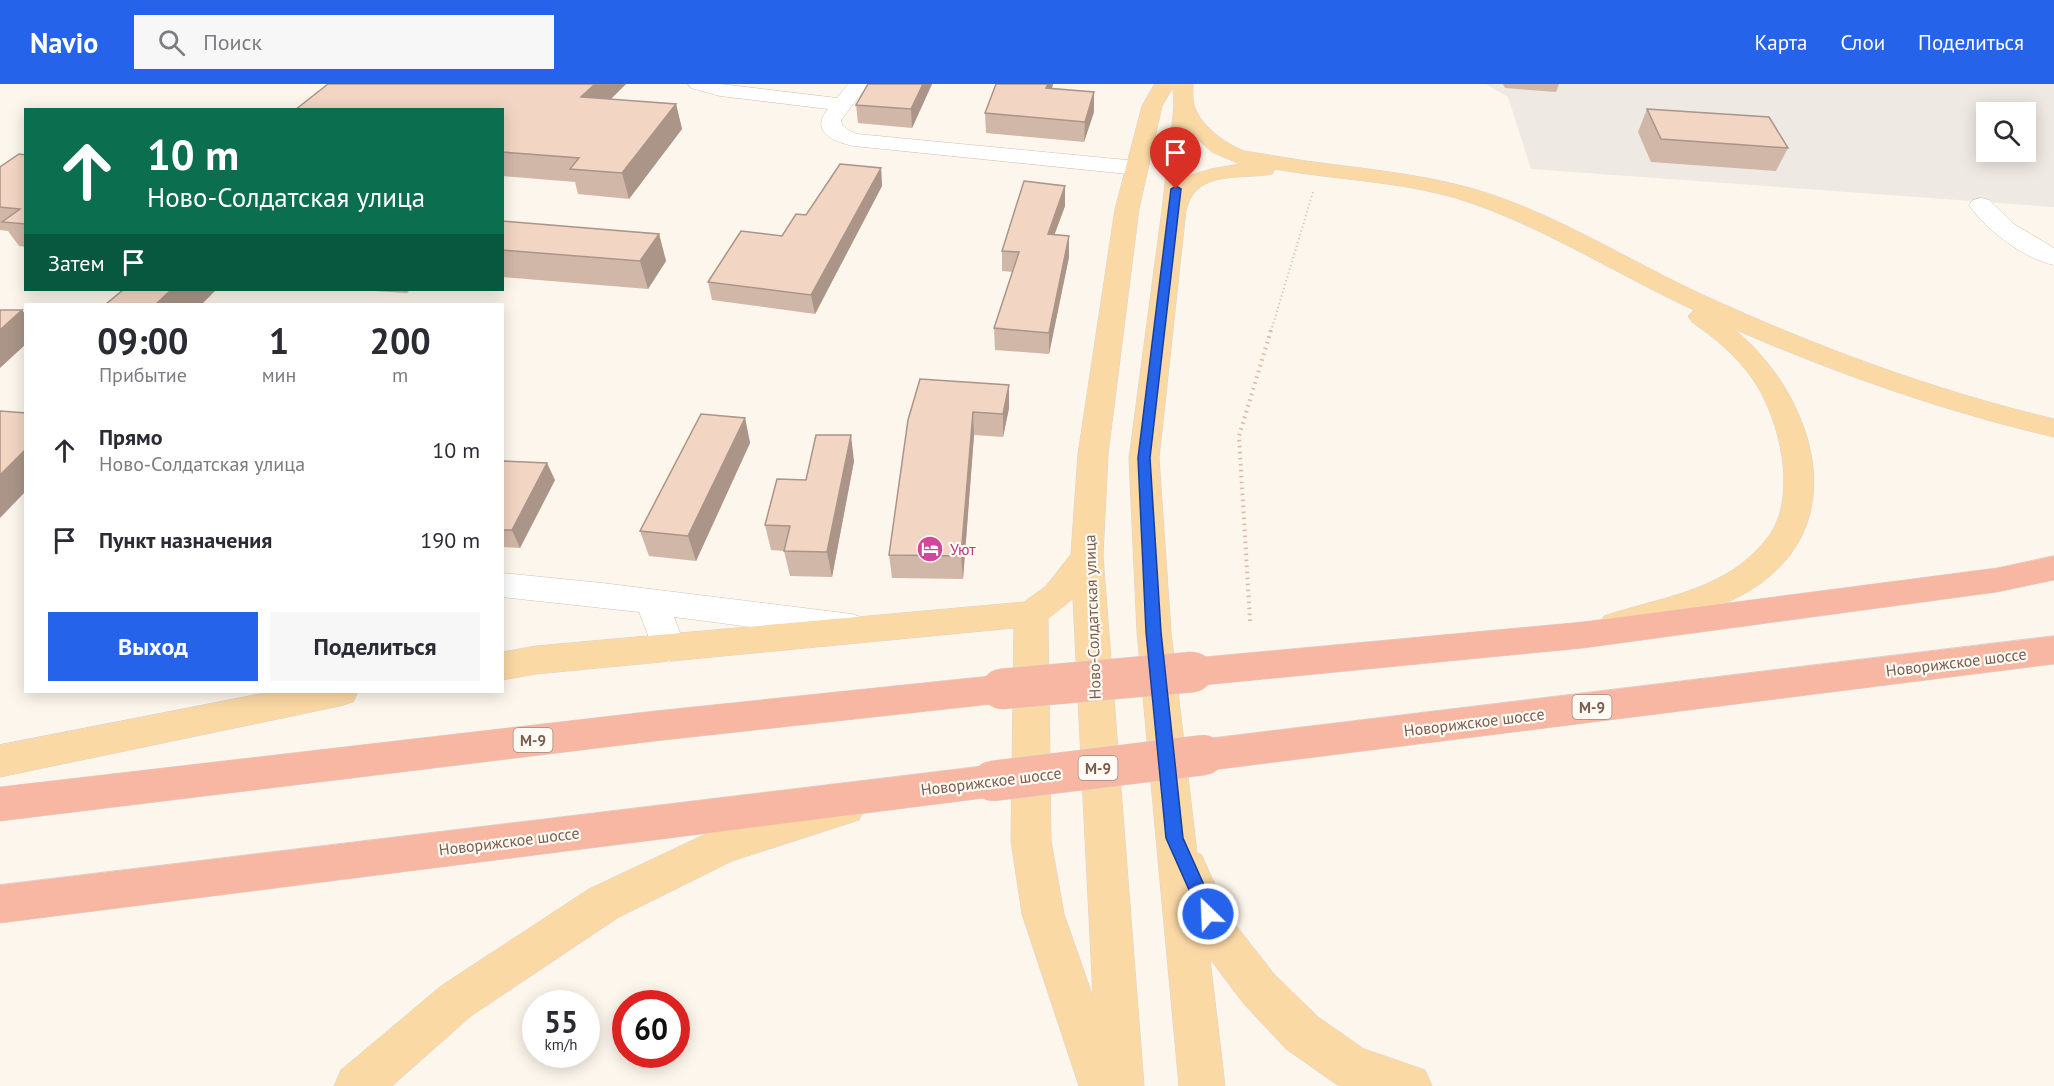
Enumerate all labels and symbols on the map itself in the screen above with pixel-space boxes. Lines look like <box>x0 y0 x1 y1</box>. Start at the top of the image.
pin <box>1150 127 1201 189</box>
hotel icon: Уют <box>915 534 945 564</box>
street label: Ново-Солдатская улица <box>1079 534 1105 700</box>
place label: Уют <box>950 539 976 559</box>
street label: Новорижское шоссе <box>1885 643 2027 681</box>
road number: М-9 <box>1572 695 1612 719</box>
street label: Новорижское шоссе <box>1403 703 1545 741</box>
road number: М-9 <box>514 728 552 752</box>
road number: М-9 <box>1078 756 1118 780</box>
street label: Новорижское шоссе <box>920 762 1062 800</box>
street label: Новорижское шоссе <box>438 822 580 860</box>
position arrow <box>1176 882 1240 946</box>
speed limit sign: 60 <box>612 990 690 1068</box>

